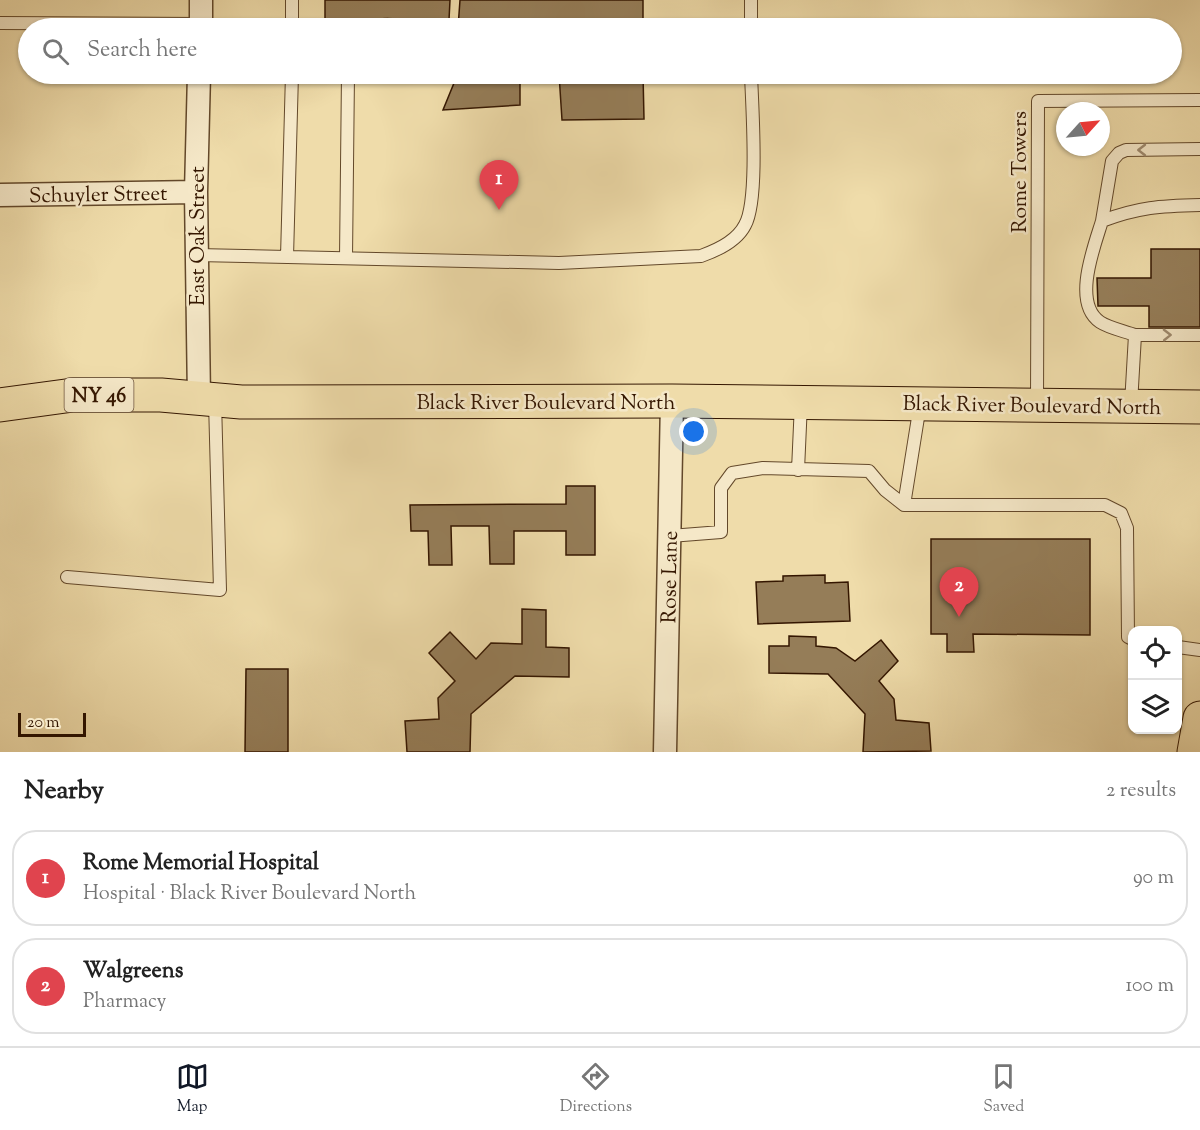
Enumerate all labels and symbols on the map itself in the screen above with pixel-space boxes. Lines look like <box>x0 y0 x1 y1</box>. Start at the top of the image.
north arrow <box>1056 102 1110 156</box>
street label: Rome Towers <box>1006 111 1036 233</box>
one-way arrow <box>1137 144 1146 156</box>
pin: 1 <box>480 160 518 210</box>
street label: East Oak Street <box>184 166 214 306</box>
street label: Schuyler Street <box>29 180 168 212</box>
one-way arrow <box>1163 329 1172 341</box>
road number: NY 46 <box>64 378 134 412</box>
street label: Black River Boulevard North <box>417 389 675 419</box>
street label: Black River Boulevard North <box>902 390 1162 424</box>
your location <box>679 417 708 446</box>
street label: Rose Lane <box>655 530 687 624</box>
pin: 2 <box>940 568 978 617</box>
scale bar <box>18 710 86 738</box>

